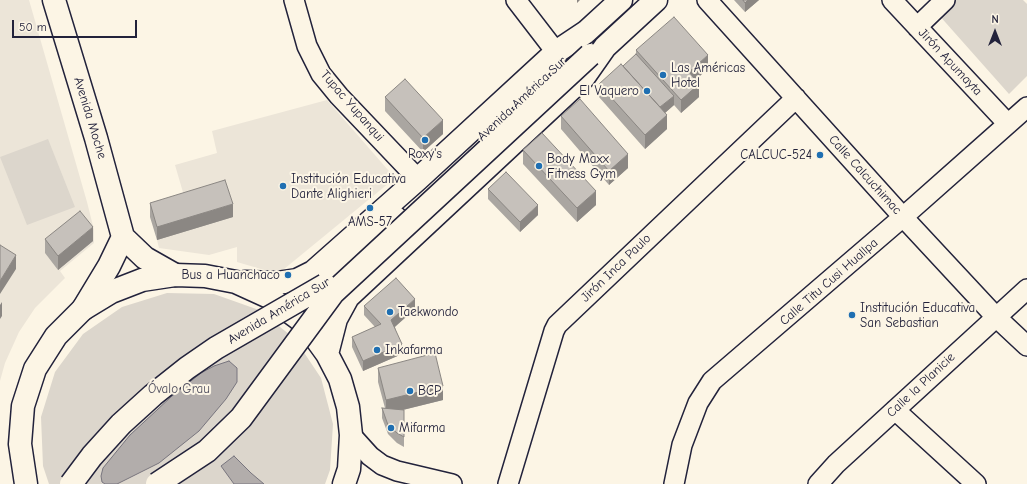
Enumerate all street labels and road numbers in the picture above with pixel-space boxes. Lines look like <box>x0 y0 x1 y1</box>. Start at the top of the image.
street label: Jirón Apumayta <box>915 25 985 99</box>
street label: Avenida América Sur <box>474 54 570 144</box>
street label: Tupac Yupanqui <box>317 67 387 145</box>
street label: Avenida Moche <box>70 75 110 161</box>
street label: Calle Calcuchimac <box>825 132 905 218</box>
street label: Jirón Inca Paulo <box>578 231 654 305</box>
street label: Calle Titu Cusi Huallpa <box>777 235 881 329</box>
street label: Avenida América Sur <box>225 274 333 348</box>
street label: Calle la Planicie <box>884 349 958 421</box>

